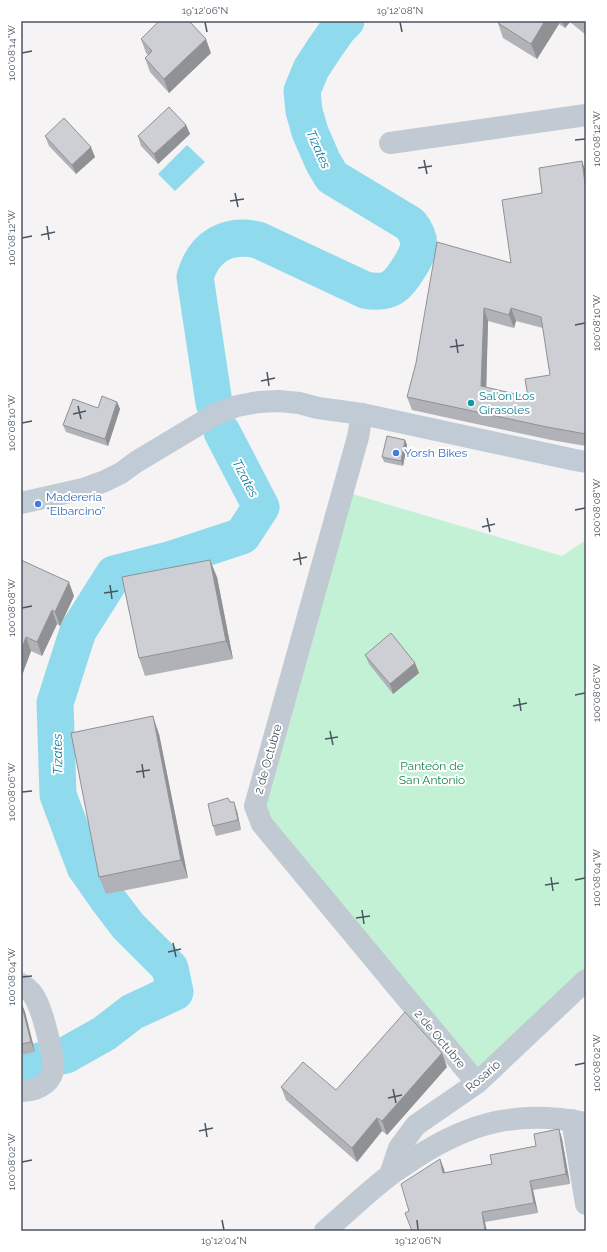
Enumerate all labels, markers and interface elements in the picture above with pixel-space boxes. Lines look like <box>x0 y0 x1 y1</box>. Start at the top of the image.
text: 19°12'06"N <box>182 5 228 16</box>
text: 19°12'08"N <box>377 5 423 16</box>
text: 100°08'14"W <box>6 25 17 81</box>
text: 100°08'12"W <box>591 111 602 167</box>
water label: Tizates <box>303 127 334 171</box>
text: 100°08'12"W <box>6 210 17 266</box>
text: 100°08'10"W <box>591 294 602 351</box>
place label: Sal'on Los Girasoles <box>479 389 535 417</box>
text: 100°08'10"W <box>6 394 17 451</box>
marker: Sal'on Los Girasoles <box>466 398 476 408</box>
place label: Yorsh Bikes <box>404 446 468 460</box>
marker: Yorsh Bikes <box>391 448 401 458</box>
water label: Tizates <box>229 457 262 500</box>
text: 100°08'08"W <box>591 478 602 537</box>
place label: Madereria “Elbarcino” <box>46 490 105 518</box>
marker: Madereria “Elbarcino” <box>33 499 43 509</box>
text: 100°08'08"W <box>6 578 17 637</box>
text: 100°08'06"W <box>591 663 602 722</box>
street label: 2 de Octubre <box>251 722 285 796</box>
water label: Tizates <box>50 733 65 775</box>
park label: Panteón de San Antonio <box>399 759 465 787</box>
text: 100°08'06"W <box>6 762 17 821</box>
text: 100°08'04"W <box>591 849 602 907</box>
text: 100°08'04"W <box>6 948 17 1006</box>
street label: 2 de Octubre <box>411 1007 469 1071</box>
text: 100°08'02"W <box>591 1034 602 1092</box>
street label: Rosario <box>463 1057 503 1095</box>
text: 100°08'02"W <box>6 1133 17 1191</box>
text: 19°12'04"N <box>201 1235 247 1246</box>
text: 19°12'06"N <box>395 1235 441 1246</box>

